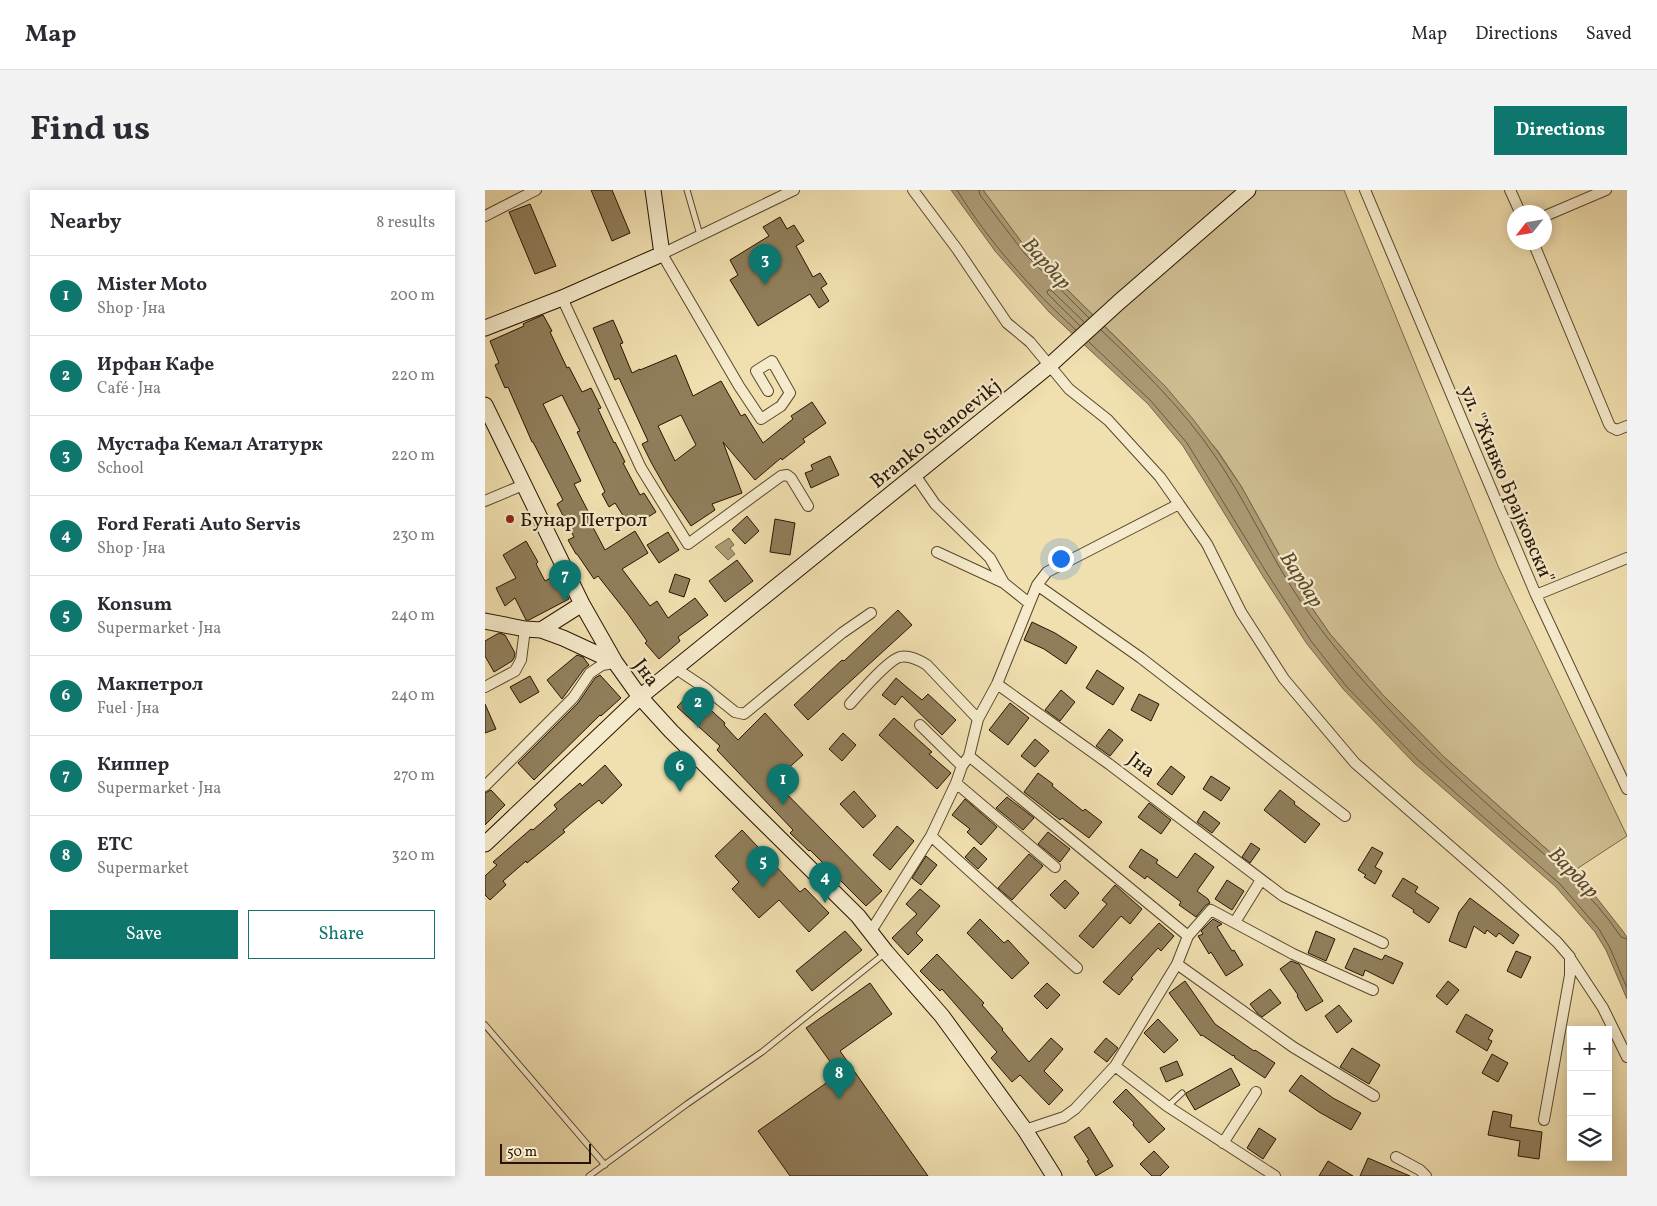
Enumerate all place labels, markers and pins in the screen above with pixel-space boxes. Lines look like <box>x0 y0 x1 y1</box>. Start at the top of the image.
pin: 3 <box>749 244 781 285</box>
place label: Бунар Петрол <box>520 507 647 535</box>
marker: Бунар Петрол <box>504 513 516 525</box>
pin: 7 <box>549 560 581 601</box>
pin: 2 <box>682 687 714 728</box>
pin: 6 <box>664 751 696 792</box>
pin: 1 <box>767 764 799 805</box>
pin: 5 <box>747 846 779 887</box>
pin: 4 <box>809 862 841 903</box>
pin: 8 <box>823 1058 855 1099</box>

